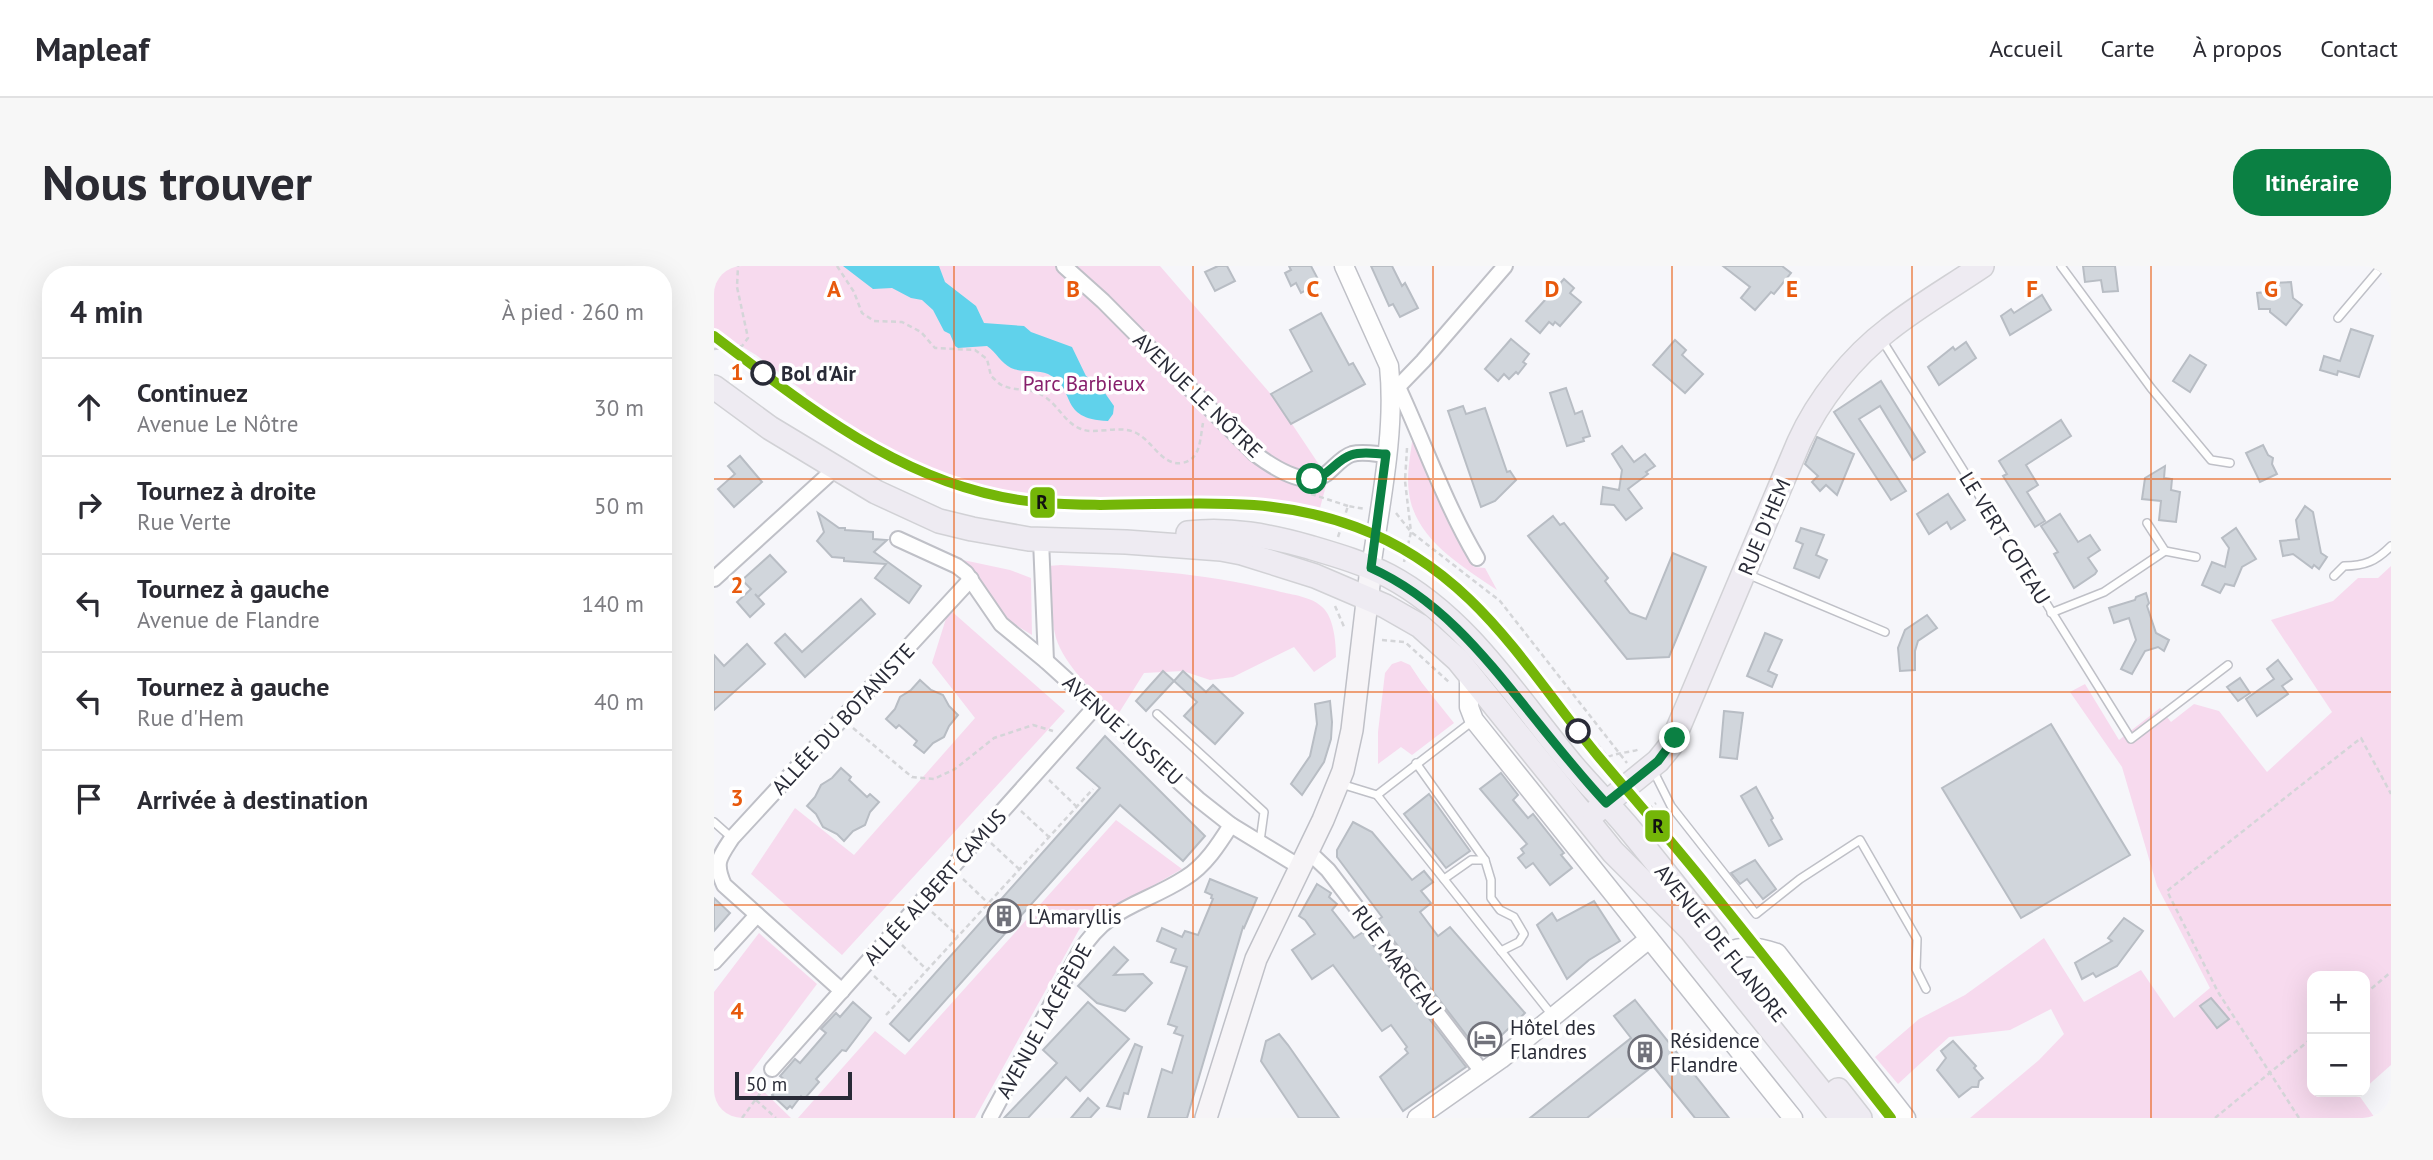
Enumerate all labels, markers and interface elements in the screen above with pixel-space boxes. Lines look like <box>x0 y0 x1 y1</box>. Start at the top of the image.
text: Mapleaf <box>35 27 149 70</box>
text: Accueil <box>1989 33 2063 64</box>
text: Carte <box>2101 33 2155 64</box>
text: À propos <box>2193 33 2282 64</box>
text: Contact <box>2320 33 2398 64</box>
button: Itinéraire <box>2233 149 2391 216</box>
text: Nous trouver <box>42 150 312 214</box>
text: A <box>827 274 841 303</box>
text: B <box>1066 274 1080 303</box>
text: C <box>1307 274 1320 303</box>
text: D <box>1545 274 1559 303</box>
text: E <box>1786 274 1798 303</box>
text: F <box>2026 274 2038 303</box>
text: G <box>2264 274 2278 303</box>
text: 4 min <box>70 292 143 331</box>
text: À pied · 260 m <box>502 297 644 326</box>
street label: AVENUE LE NÔTRE <box>1128 326 1268 464</box>
text: 1 <box>730 357 744 386</box>
place label: Bol d'Air <box>781 360 856 387</box>
marker: Bol d'Air <box>751 361 775 385</box>
park label: Parc Barbieux <box>1023 370 1146 397</box>
text: Continuez <box>137 376 248 409</box>
icon: ahead <box>70 388 108 426</box>
text: 30 m <box>594 393 644 422</box>
text: Avenue Le Nôtre <box>137 409 298 438</box>
route start <box>1296 463 1327 494</box>
street label: LE VERT COTEAU <box>1953 467 2057 609</box>
text: Tournez à droite <box>137 474 316 507</box>
street label: RUE D'HEM <box>1732 475 1796 579</box>
icon: right <box>70 486 108 524</box>
line badge: R <box>1029 486 1056 519</box>
text: R <box>1036 490 1048 514</box>
text: 50 m <box>594 491 644 520</box>
text: Rue Verte <box>137 507 231 536</box>
text: 2 <box>730 570 744 599</box>
text: Tournez à gauche <box>137 572 329 605</box>
icon: left <box>70 584 108 622</box>
text: 140 m <box>582 589 644 618</box>
text: Avenue de Flandre <box>137 605 320 634</box>
street label: ALLÉE DU BOTANISTE <box>766 638 920 800</box>
street label: AVENUE JUSSIEU <box>1057 669 1189 791</box>
text: Tournez à gauche <box>137 670 329 703</box>
icon: left <box>70 682 108 720</box>
text: 40 m <box>594 687 644 716</box>
text: Rue d'Hem <box>137 703 244 732</box>
unlabelled marker <box>1566 719 1590 743</box>
route end <box>1659 722 1690 753</box>
icon: arrive <box>70 780 108 818</box>
text: Arrivée à destination <box>137 783 368 816</box>
text: 3 <box>730 783 744 812</box>
street label: ALLÉE ALBERT CAMUS <box>858 803 1012 971</box>
line badge: R <box>1644 809 1671 843</box>
text: R <box>1652 814 1664 838</box>
street label: AVENUE DE FLANDRE <box>1649 859 1793 1027</box>
building icon: L'Amaryllis <box>985 897 1023 935</box>
street label: RUE MARCEAU <box>1346 900 1448 1022</box>
place label: L'Amaryllis <box>1028 903 1122 930</box>
street label: AVENUE LACÉPÈDE <box>990 939 1098 1103</box>
map controls <box>2307 971 2370 1097</box>
button: + <box>2307 971 2370 1034</box>
text: 4 <box>730 996 744 1025</box>
place label: Hôtel des Flandres <box>1510 1014 1595 1065</box>
hotel icon: Hôtel des Flandres <box>1466 1020 1504 1058</box>
place label: Résidence Flandre <box>1670 1027 1760 1078</box>
building icon: Résidence Flandre <box>1626 1033 1664 1071</box>
button: − <box>2307 1034 2370 1097</box>
scale bar <box>735 1069 852 1101</box>
text: 50 m <box>746 1072 787 1096</box>

